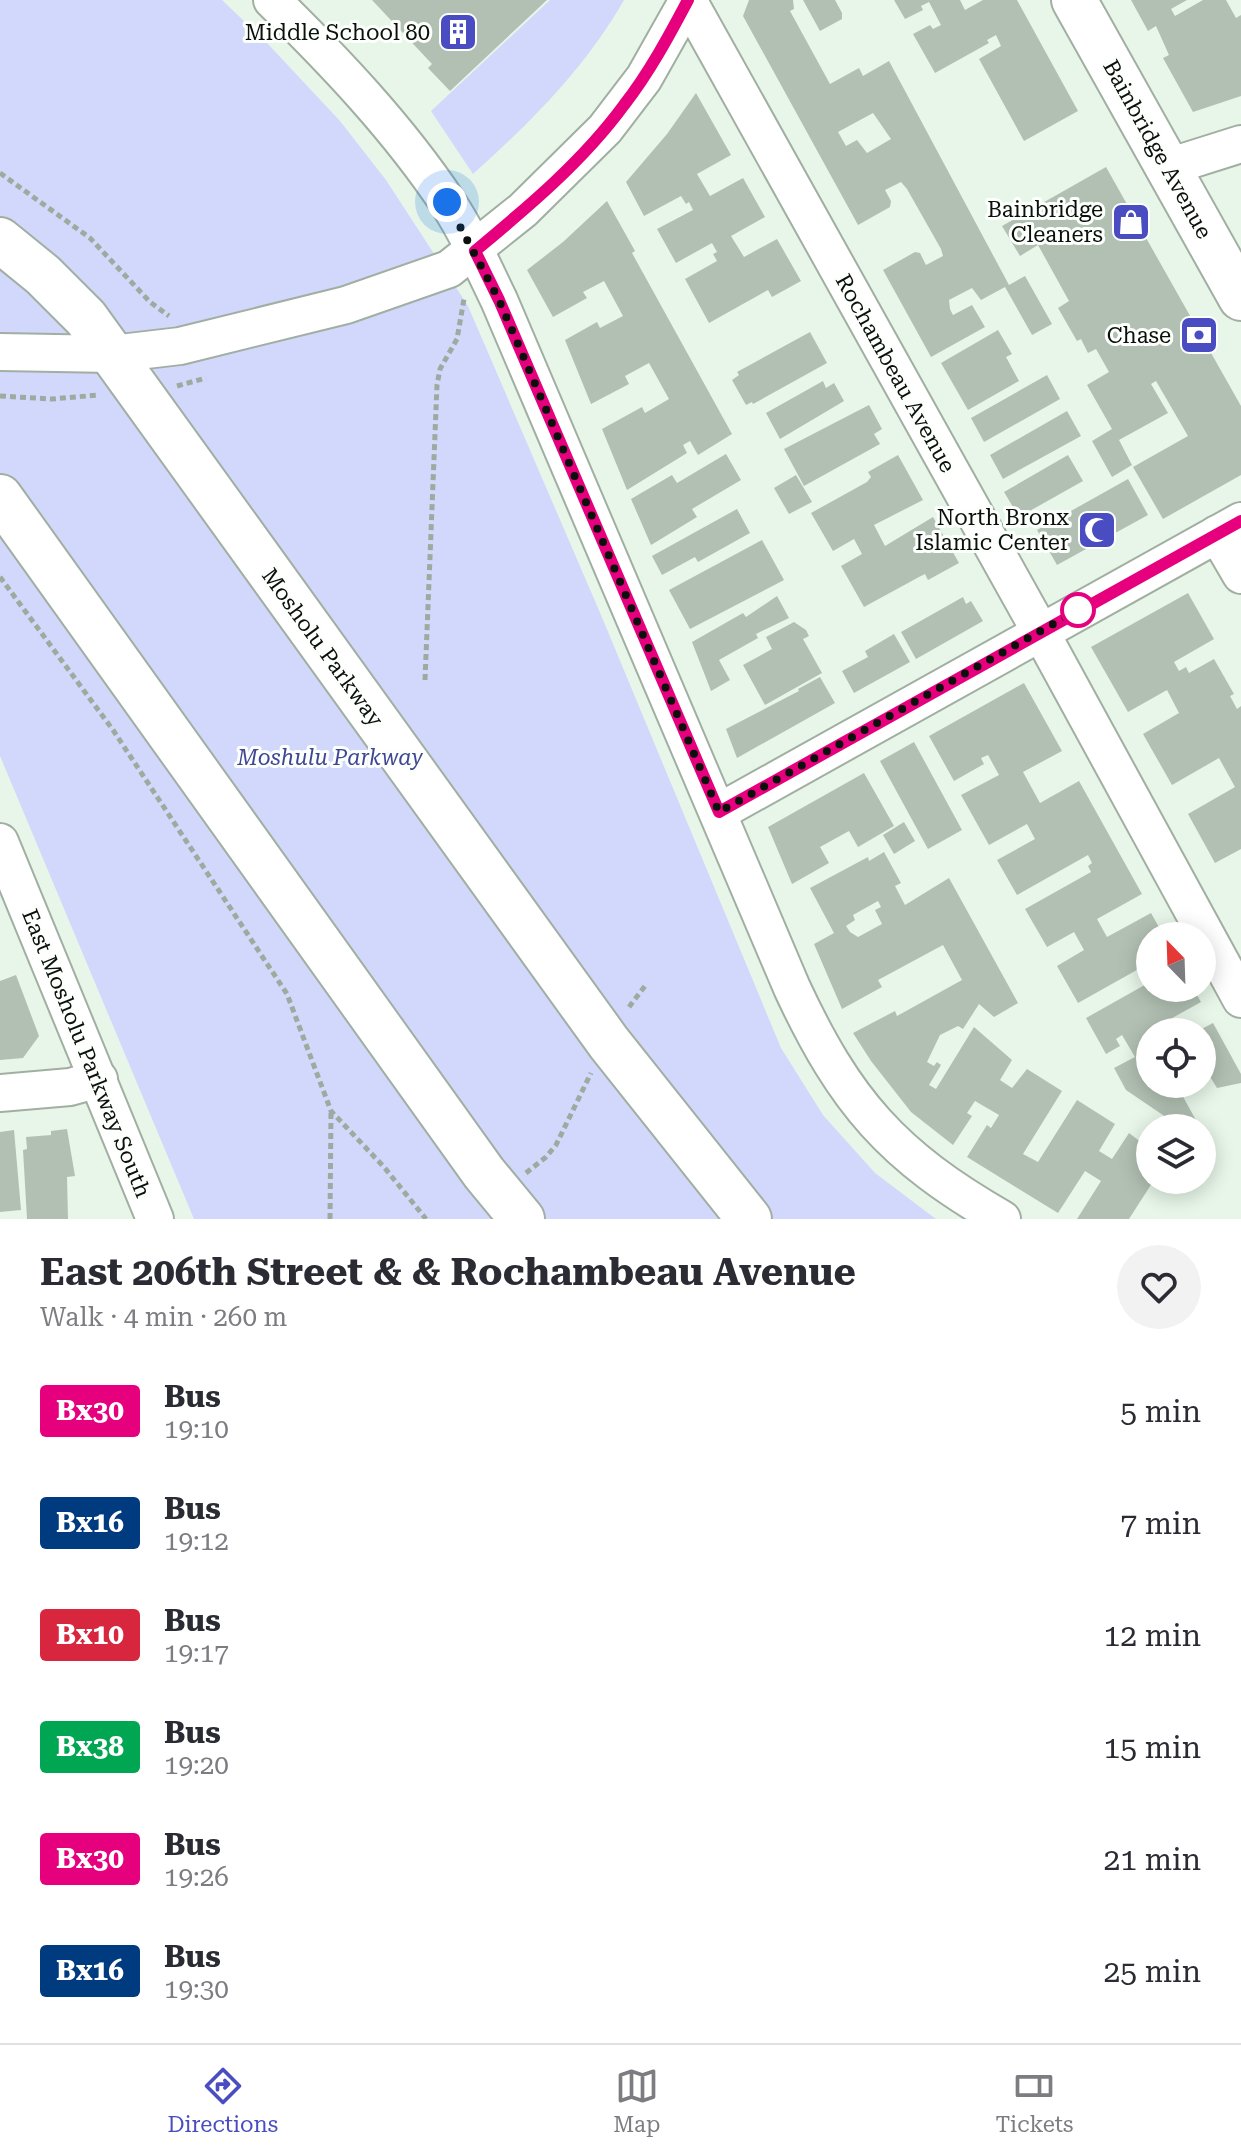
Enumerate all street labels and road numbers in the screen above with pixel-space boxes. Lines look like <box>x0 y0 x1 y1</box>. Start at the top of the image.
street label: Bainbridge Avenue <box>1098 56 1217 243</box>
street label: Rochambeau Avenue <box>831 270 960 477</box>
street label: Mosholu Parkway <box>257 563 388 731</box>
street label: East Mosholu Parkway South <box>17 905 156 1201</box>

